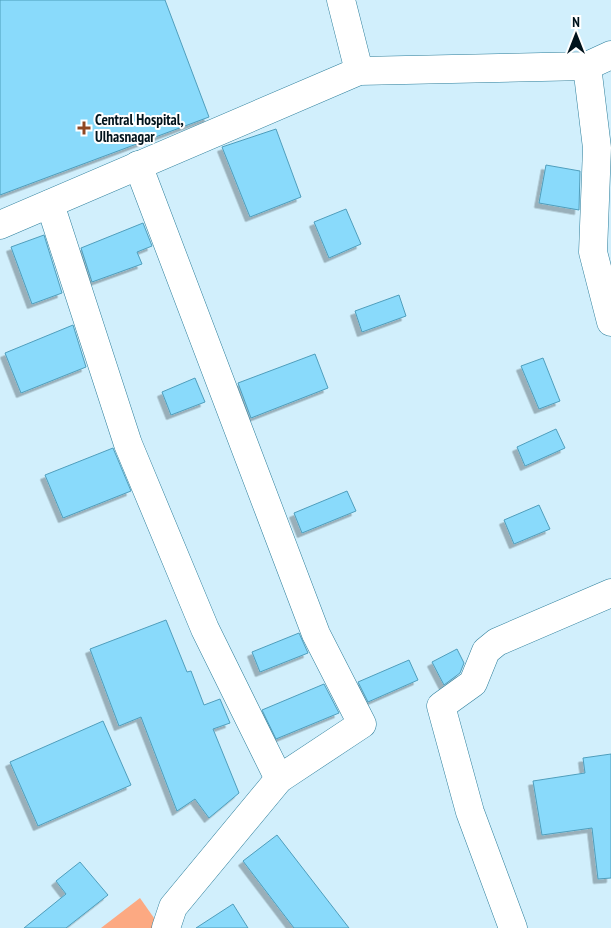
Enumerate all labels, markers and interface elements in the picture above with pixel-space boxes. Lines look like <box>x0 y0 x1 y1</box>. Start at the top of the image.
north arrow <box>551 10 601 60</box>
text: N <box>572 13 580 31</box>
place label: Central Hospital, Ulhasnagar <box>95 110 184 146</box>
marker: Central Hospital, Ulhasnagar <box>77 121 91 135</box>

